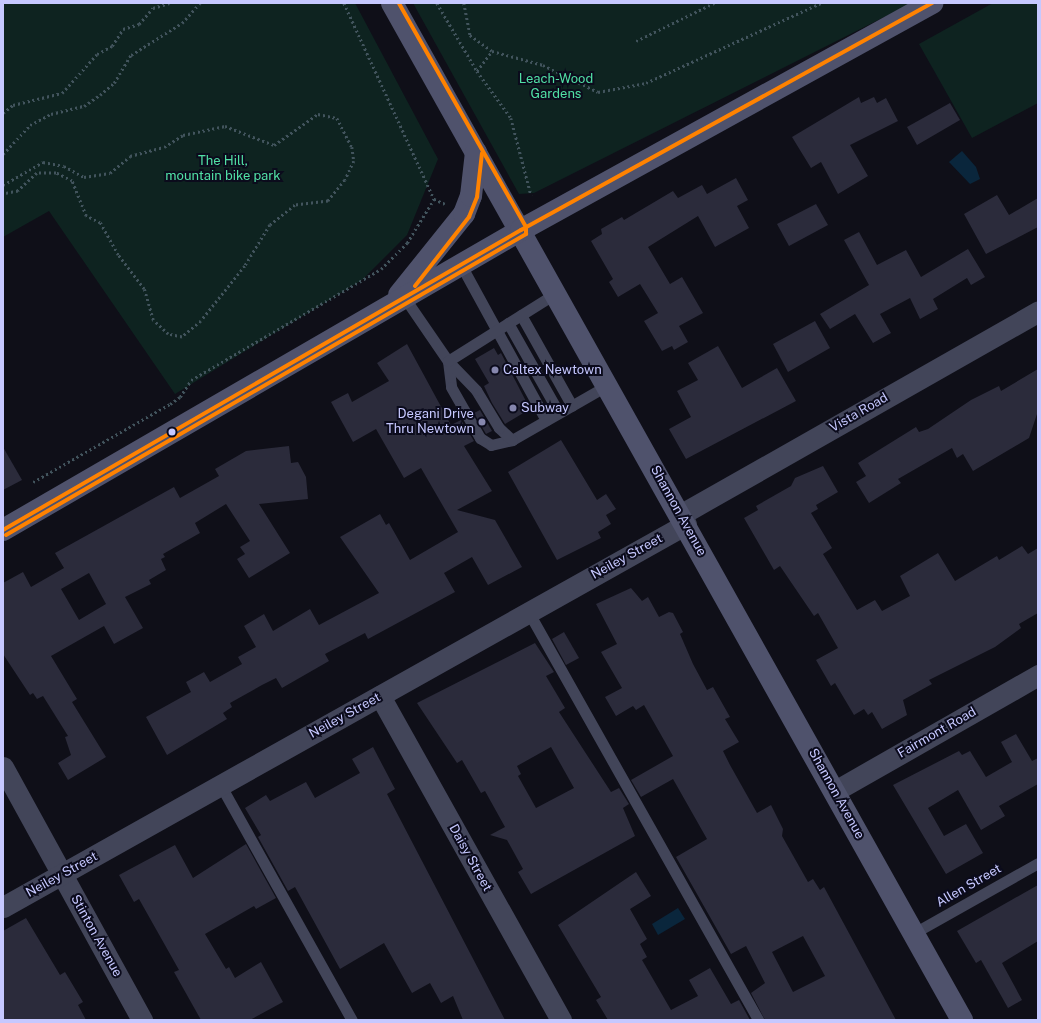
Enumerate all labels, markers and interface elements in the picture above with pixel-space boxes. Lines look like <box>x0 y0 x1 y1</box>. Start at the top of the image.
park label: Leach-Wood Gardens <box>519 72 593 103</box>
park label: The Hill, mountain bike park <box>165 154 281 185</box>
place label: Caltex Newtown <box>503 362 602 378</box>
marker: Caltex Newtown <box>490 365 500 375</box>
street label: Vista Road <box>827 390 891 436</box>
place label: Subway <box>521 400 569 416</box>
marker: Subway <box>508 403 518 413</box>
place label: Degani Drive Thru Newtown <box>386 407 474 438</box>
marker: Degani Drive Thru Newtown <box>477 417 487 427</box>
unlabelled marker <box>167 427 177 437</box>
street label: Shannon Avenue <box>647 463 709 559</box>
street label: Neiley Street <box>589 531 665 583</box>
street label: Neiley Street <box>307 690 383 742</box>
street label: Fairmont Road <box>895 704 979 762</box>
street label: Shannon Avenue <box>805 746 867 842</box>
street label: Daisy Street <box>445 822 495 894</box>
street label: Neiley Street <box>24 849 100 901</box>
street label: Allen Street <box>934 861 1004 911</box>
street label: Stinton Avenue <box>67 892 125 980</box>

